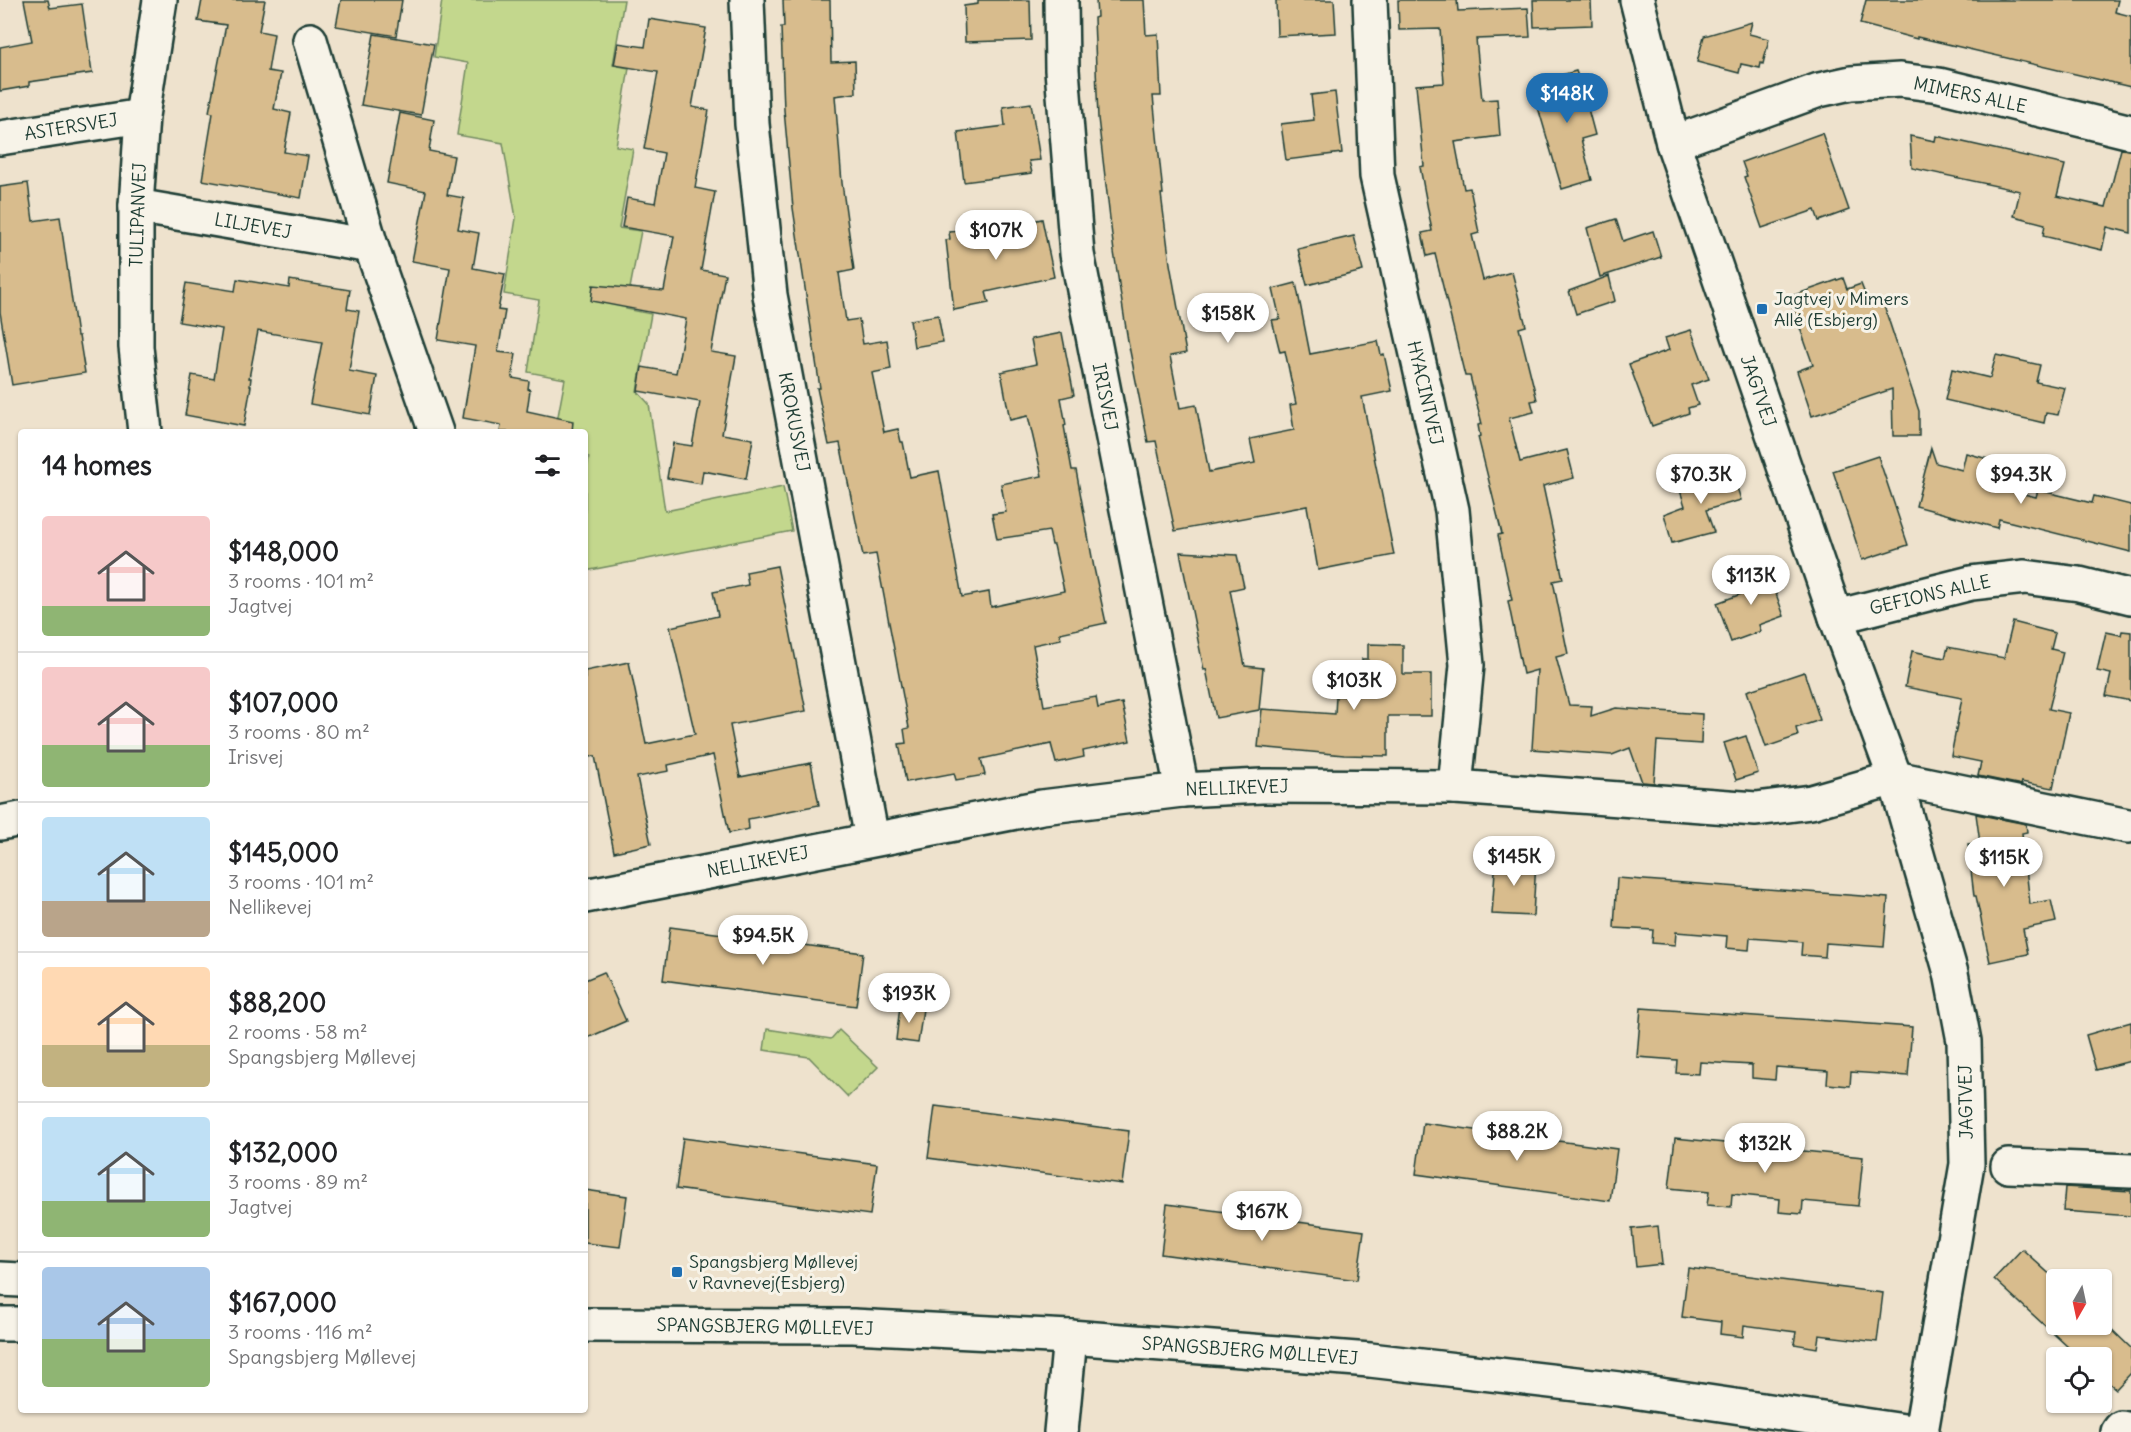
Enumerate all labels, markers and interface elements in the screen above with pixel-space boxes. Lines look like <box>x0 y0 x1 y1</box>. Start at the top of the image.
street label: MIMERS ALLE <box>1911 71 2029 118</box>
pin: $148K <box>1525 73 1609 124</box>
text: $148K <box>1540 80 1594 105</box>
street label: ASTERSVEJ <box>23 108 119 145</box>
street label: TULIPANVEJ <box>124 162 151 268</box>
street label: LILJEVEJ <box>213 207 293 244</box>
pin: $107K <box>954 210 1038 261</box>
text: $107K <box>969 217 1023 242</box>
place label: Jagtvej v Mimers Allé (Esbjerg) <box>1774 287 1909 331</box>
pin: $158K <box>1186 293 1270 344</box>
text: $158K <box>1201 300 1255 325</box>
marker: Jagtvej v Mimers Allé (Esbjerg) <box>1755 302 1769 316</box>
street label: HYACINTVEJ <box>1402 338 1449 447</box>
street label: JAGTVEJ <box>1735 352 1781 430</box>
street label: IRISVEJ <box>1088 361 1123 433</box>
street label: KROKUSVEJ <box>774 370 815 474</box>
text: 14 homes <box>42 449 152 482</box>
icon: filters <box>531 449 564 482</box>
pin: $70.3K <box>1652 454 1750 505</box>
pin: $94.3K <box>1972 454 2070 505</box>
text: $70.3K <box>1670 461 1732 486</box>
text: $94.3K <box>1990 461 2052 486</box>
text: $148,000 <box>228 535 339 568</box>
icon: home <box>90 540 162 612</box>
pin: $113K <box>1709 555 1793 606</box>
text: $113K <box>1726 562 1776 587</box>
text: 3 rooms · 101 m² <box>228 568 374 593</box>
street label: GEFIONS ALLE <box>1867 569 1993 620</box>
text: Jagtvej <box>228 593 292 618</box>
pin: $103K <box>1312 660 1396 711</box>
text: $103K <box>1326 667 1382 692</box>
text: $107,000 <box>228 686 339 719</box>
icon: home <box>90 691 162 763</box>
text: 3 rooms · 80 m² <box>228 719 370 744</box>
text: Irisvej <box>228 744 283 769</box>
street label: NELLIKEVEJ <box>1185 774 1289 801</box>
text: $145,000 <box>228 836 339 869</box>
pin: $145K <box>1472 836 1556 887</box>
pin: $115K <box>1962 837 2046 888</box>
street label: NELLIKEVEJ <box>705 840 811 883</box>
icon: home <box>90 841 162 913</box>
text: $145K <box>1487 843 1541 868</box>
text: $115K <box>1979 844 2029 869</box>
text: 3 rooms · 101 m² <box>228 869 374 894</box>
text: Nellikevej <box>228 894 312 919</box>
pin: $94.5K <box>714 915 812 966</box>
text: $94.5K <box>732 922 794 947</box>
pin: $193K <box>867 973 951 1024</box>
text: $193K <box>882 980 936 1005</box>
text: $88,200 <box>228 986 326 1019</box>
icon: home <box>90 991 162 1063</box>
text: 2 rooms · 58 m² <box>228 1019 368 1044</box>
text: Spangsbjerg Møllevej <box>228 1044 416 1069</box>
street label: JAGTVEJ <box>1953 1065 1978 1139</box>
pin: $88.2K <box>1468 1111 1566 1162</box>
text: $88.2K <box>1486 1118 1548 1143</box>
pin: $132K <box>1723 1123 1807 1174</box>
text: $132K <box>1738 1130 1792 1155</box>
text: $132,000 <box>228 1136 338 1169</box>
icon: home <box>90 1141 162 1213</box>
text: 3 rooms · 89 m² <box>228 1169 368 1194</box>
pin: $167K <box>1220 1191 1304 1242</box>
text: Jagtvej <box>228 1194 292 1219</box>
text: $167K <box>1236 1198 1288 1223</box>
place label: Spangsbjerg Møllevej v Ravnevej(Esbjerg) <box>689 1250 858 1294</box>
marker: Spangsbjerg Møllevej v Ravnevej(Esbjerg) <box>670 1265 684 1279</box>
north arrow <box>2046 1269 2112 1335</box>
map controls <box>2046 1269 2112 1413</box>
text: $167,000 <box>228 1286 337 1319</box>
icon: home <box>90 1291 162 1363</box>
street label: SPANGSBJERG MØLLEVEJ <box>656 1313 874 1340</box>
text: 3 rooms · 116 m² <box>228 1319 372 1344</box>
street label: SPANGSBJERG MØLLEVEJ <box>1141 1331 1359 1370</box>
text: Spangsbjerg Møllevej <box>228 1344 416 1369</box>
button: locate <box>2046 1347 2112 1413</box>

